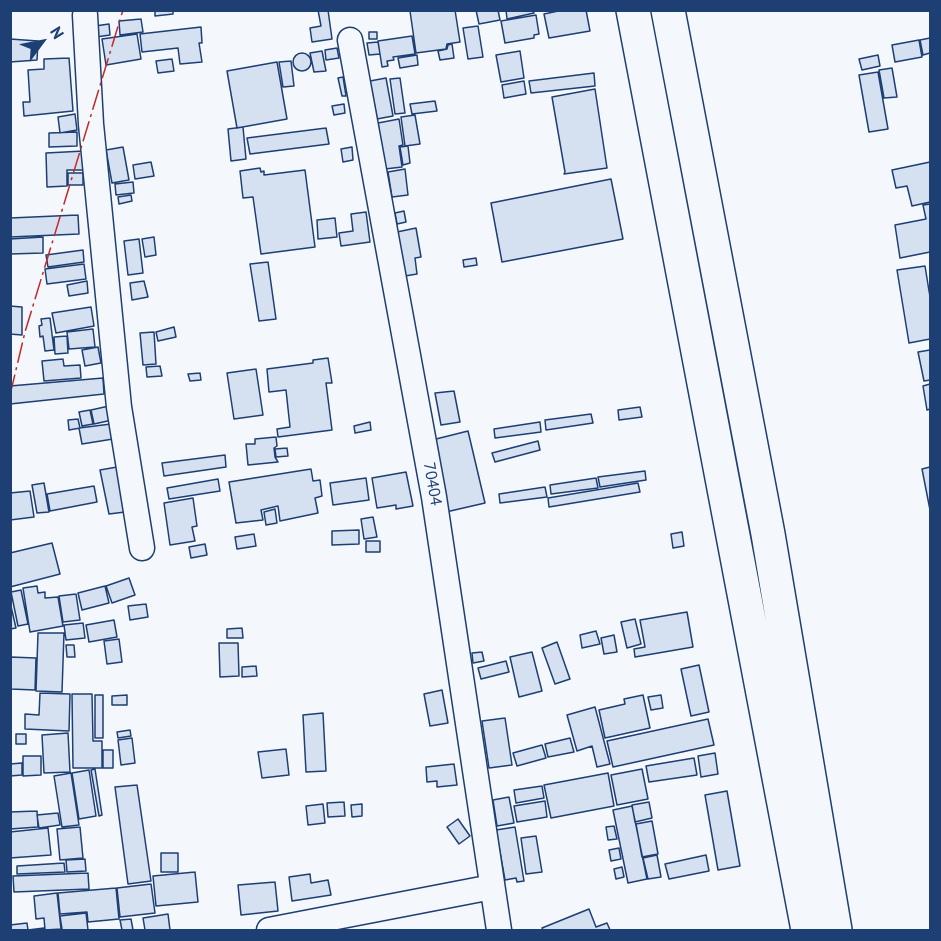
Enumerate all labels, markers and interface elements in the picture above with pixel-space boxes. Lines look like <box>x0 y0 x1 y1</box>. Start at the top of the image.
north arrow <box>12 12 72 72</box>
text: N <box>46 23 69 42</box>
street label: 70404 <box>419 461 445 507</box>

